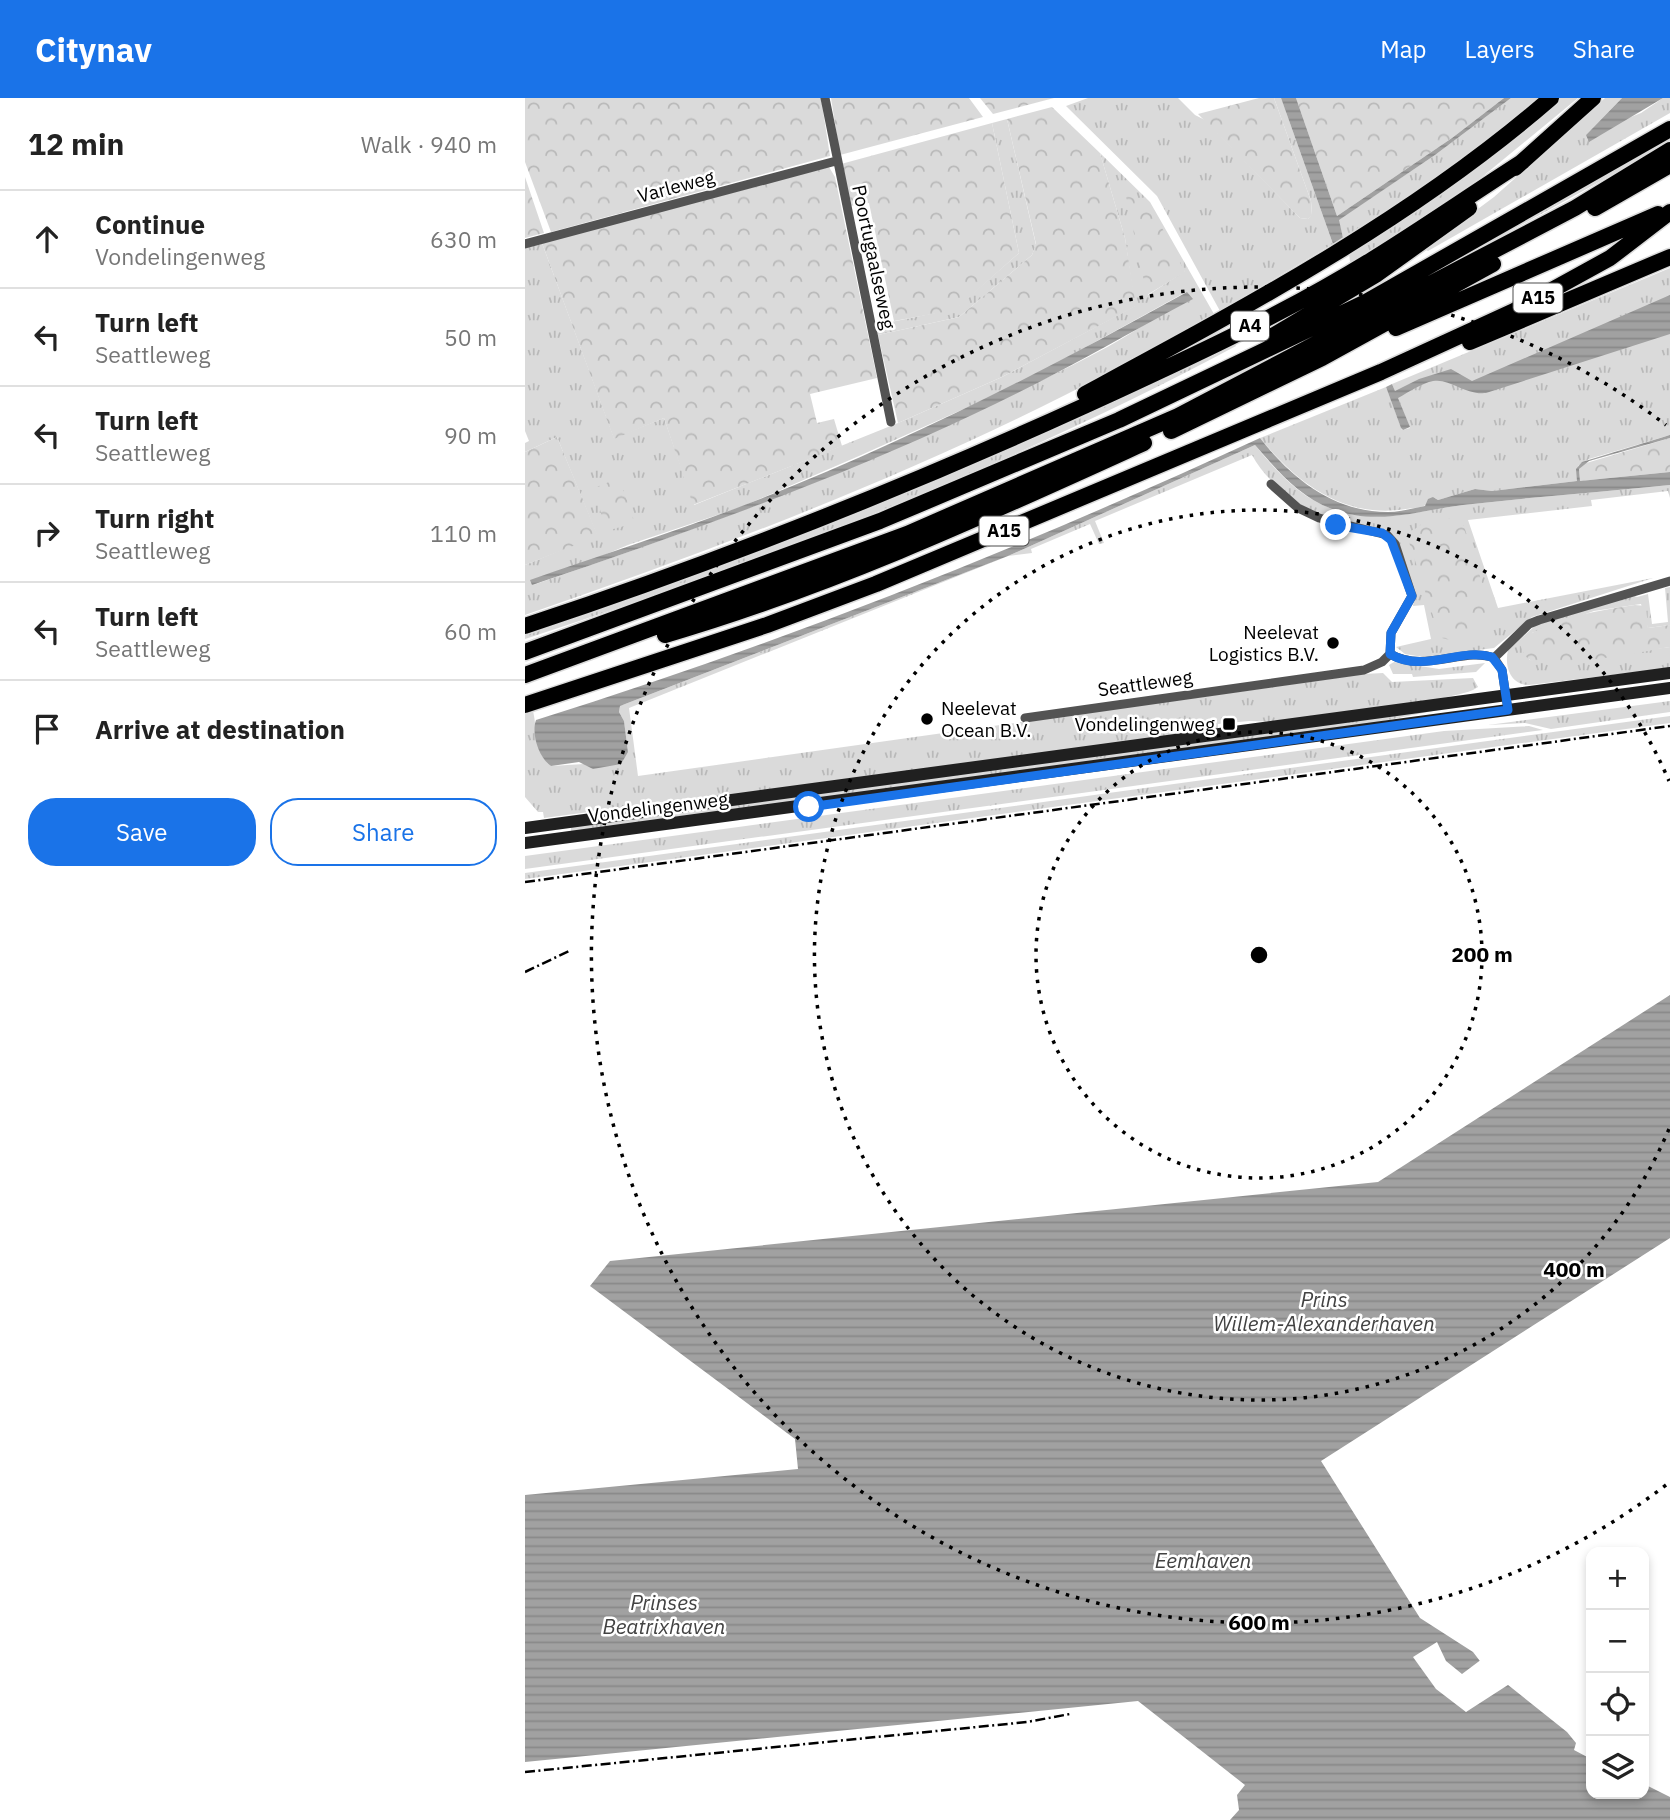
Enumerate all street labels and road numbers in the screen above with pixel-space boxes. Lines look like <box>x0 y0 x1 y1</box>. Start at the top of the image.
street label: Varleweg <box>635 164 717 208</box>
street label: Poortugaalseweg <box>847 183 901 331</box>
road number: A15 <box>1513 284 1563 313</box>
road number: A4 <box>1231 311 1269 340</box>
road number: A15 <box>979 516 1029 545</box>
street label: Seattleweg <box>1096 664 1194 702</box>
street label: Vondelingenweg <box>587 787 729 827</box>

